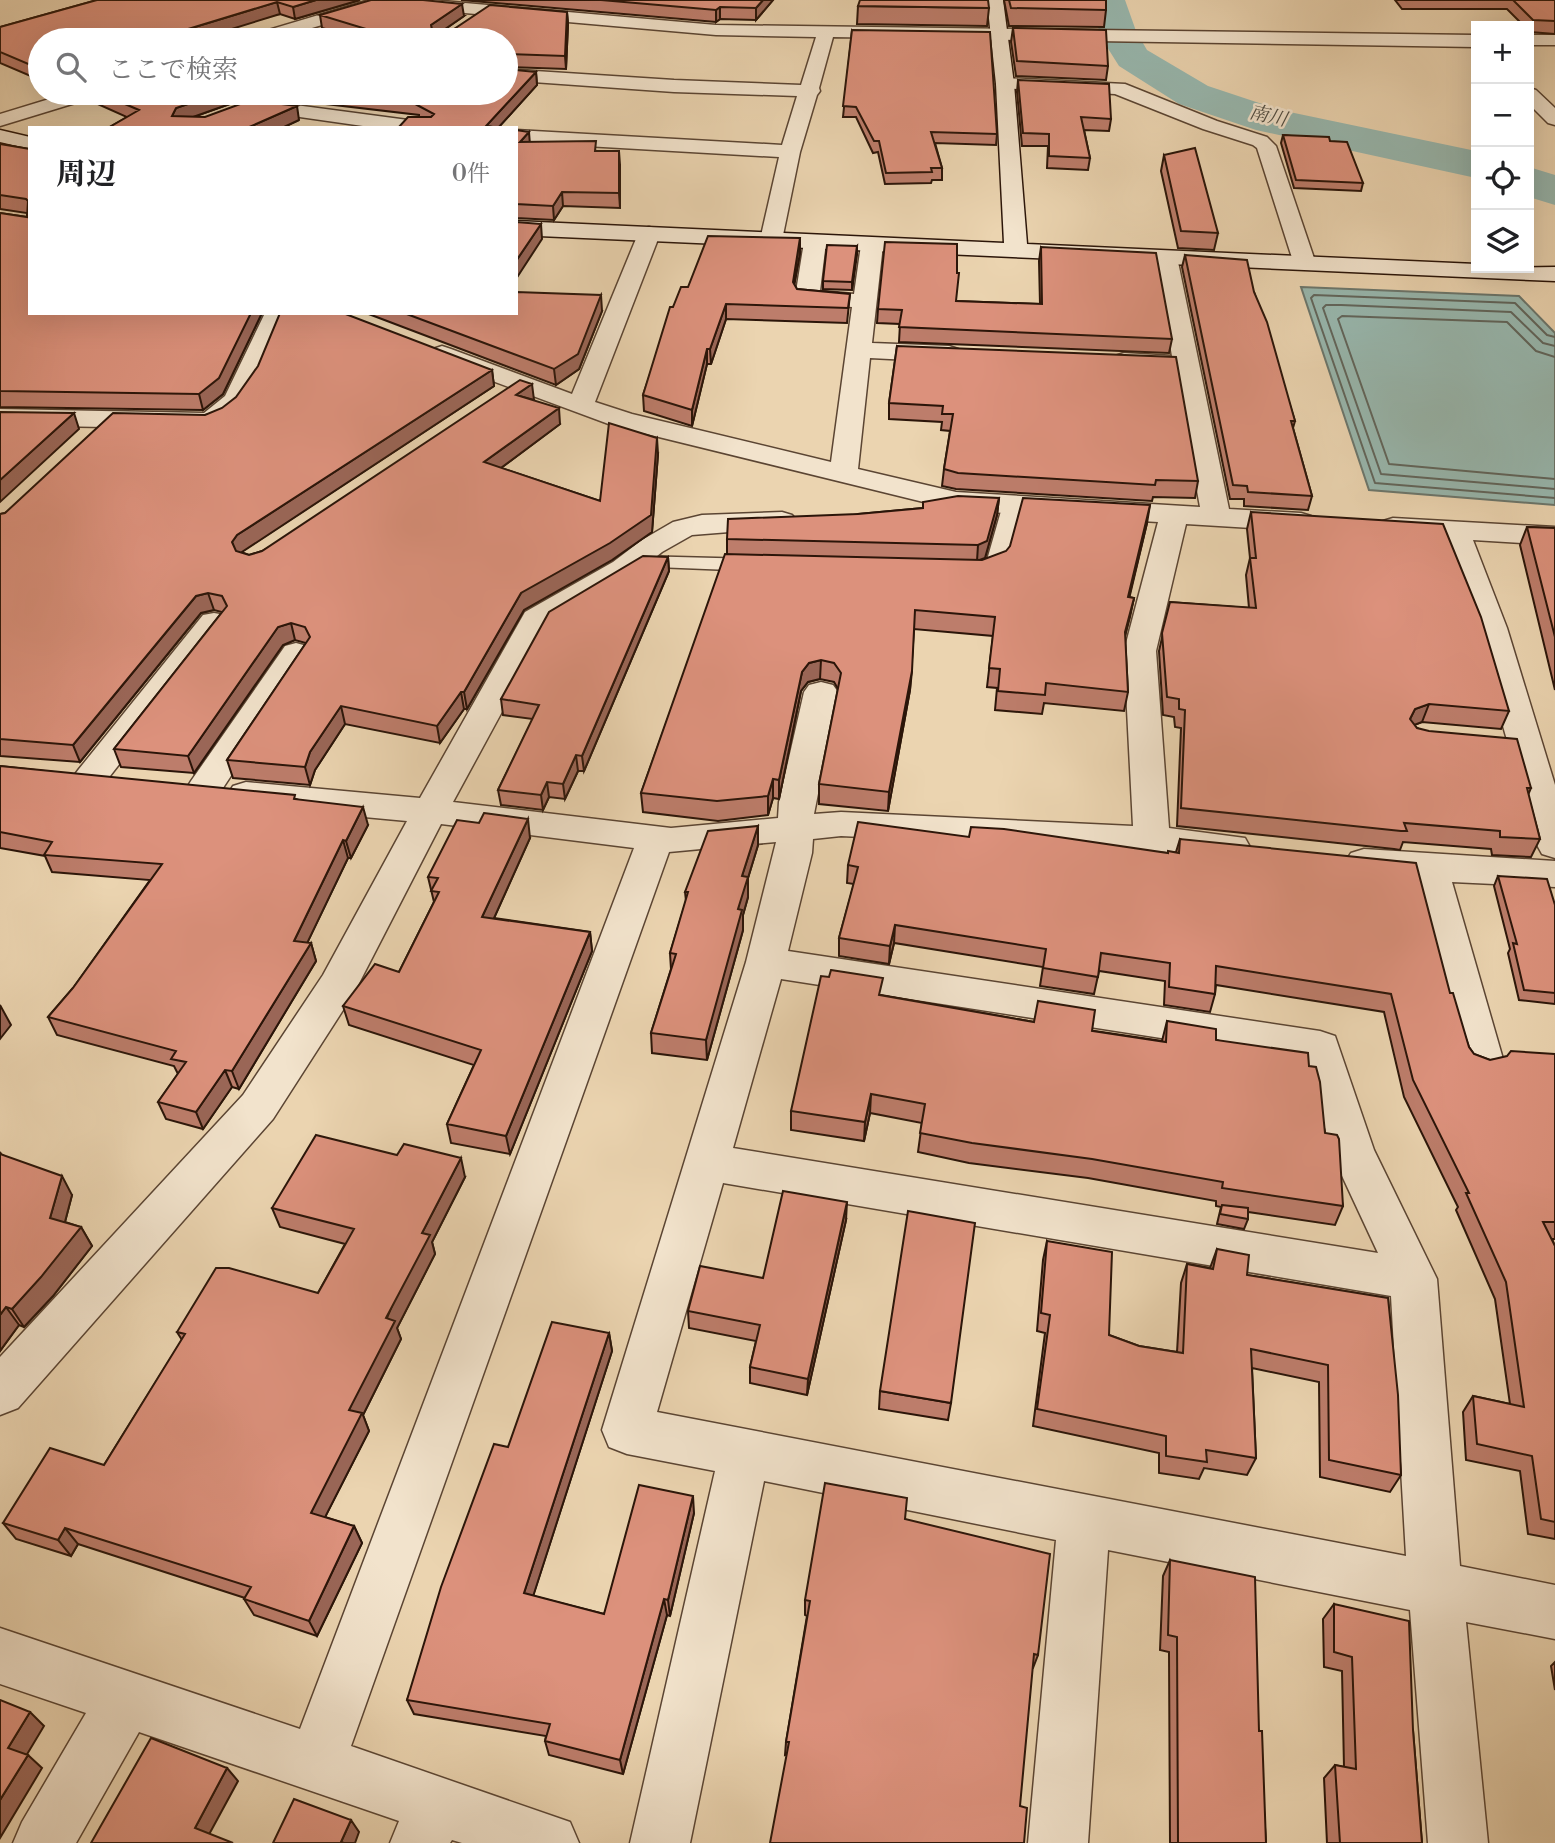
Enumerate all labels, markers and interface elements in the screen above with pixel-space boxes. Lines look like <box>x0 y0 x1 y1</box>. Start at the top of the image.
map controls <box>1471 21 1534 273</box>
button: + <box>1471 21 1534 84</box>
search box <box>28 28 518 105</box>
icon: search <box>52 48 90 86</box>
text: ここで検索 <box>108 54 238 86</box>
button: − <box>1471 84 1534 147</box>
water label: 南川 <box>1247 100 1291 132</box>
button: locate <box>1471 147 1534 210</box>
text: 周辺 <box>56 156 116 194</box>
text: 0件 <box>452 160 490 188</box>
button: layers <box>1471 210 1534 273</box>

